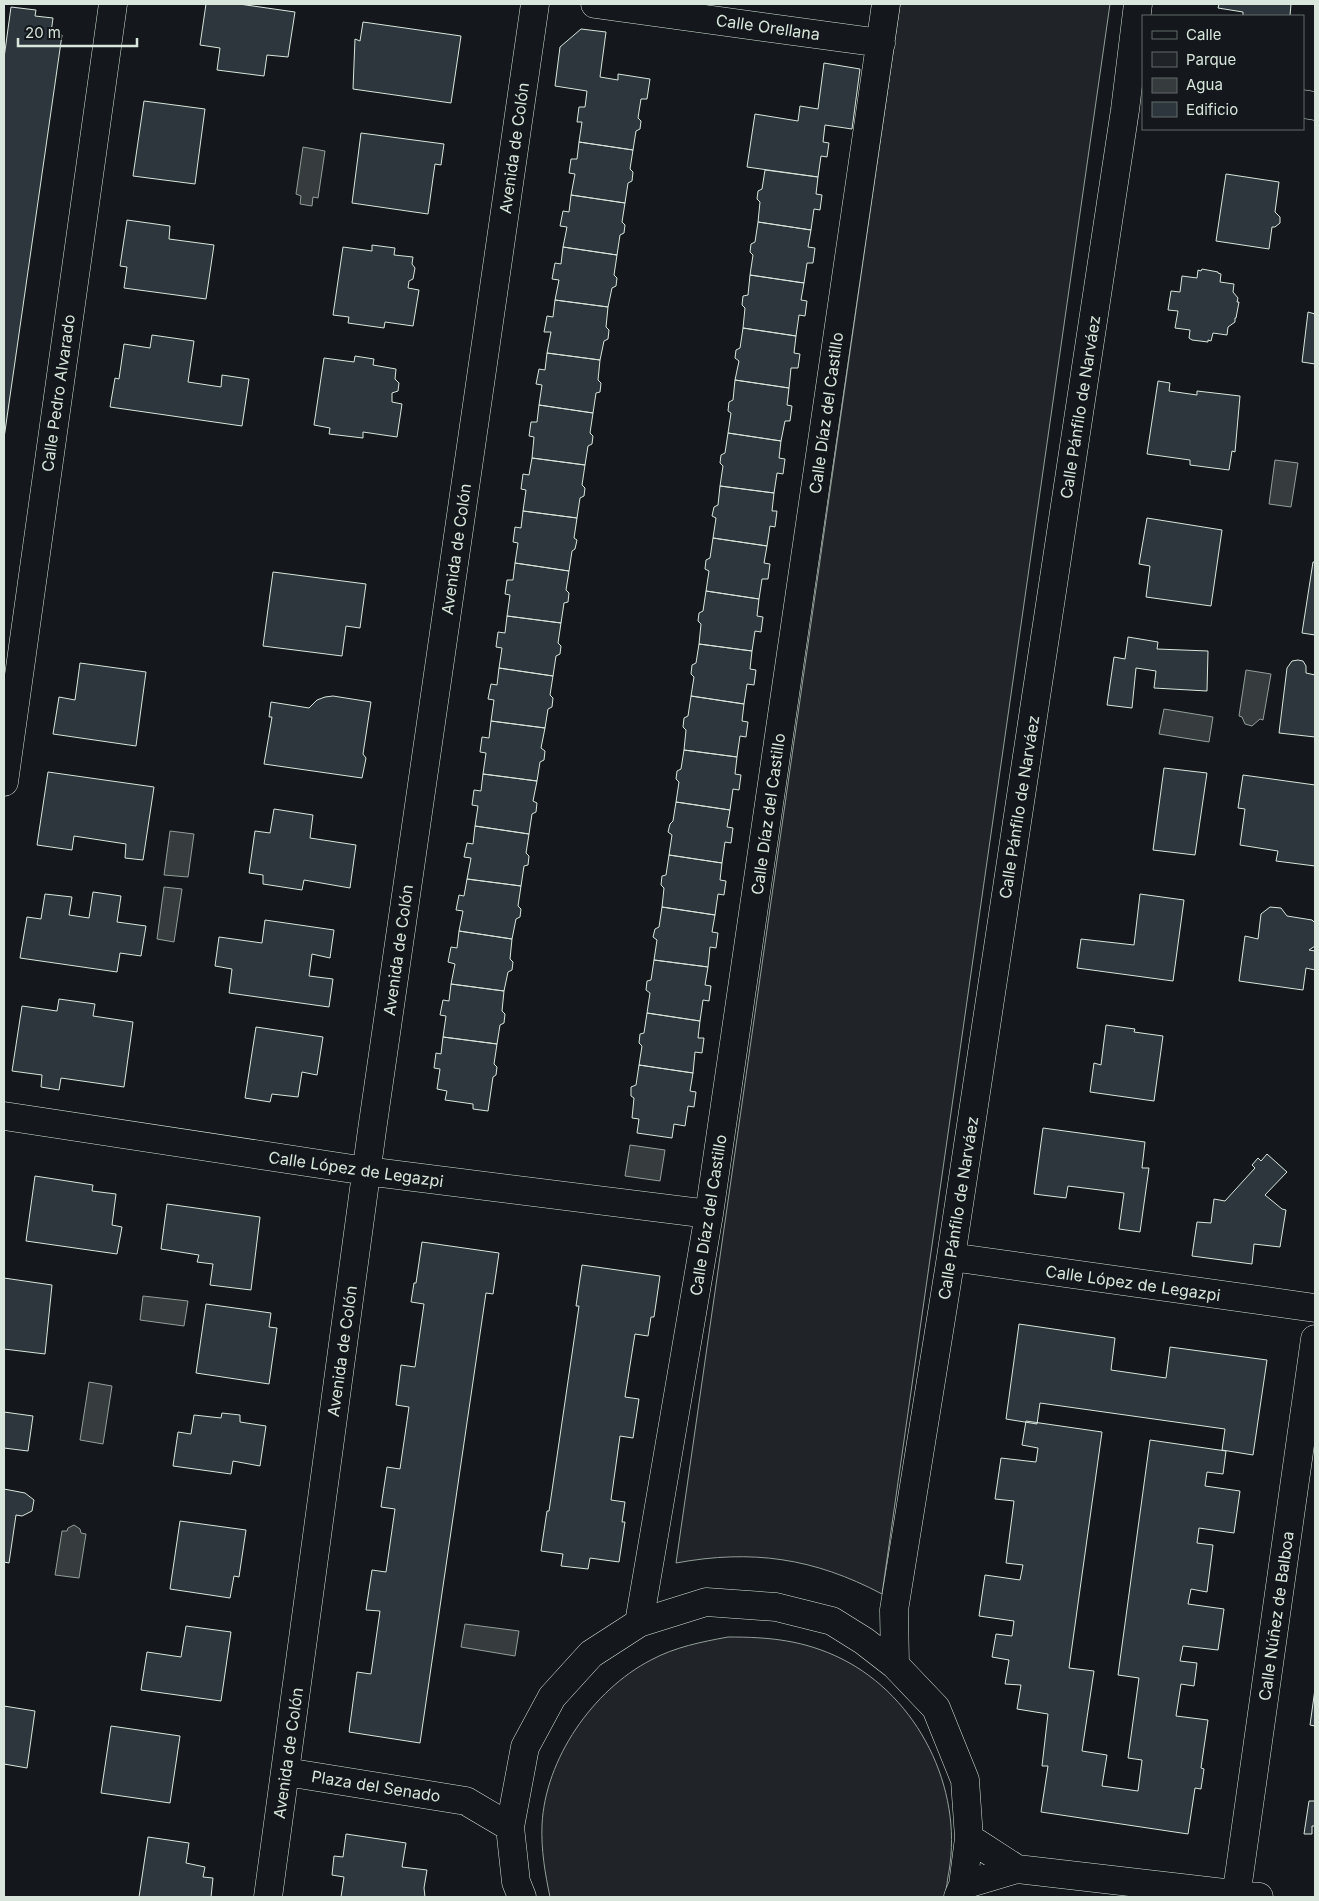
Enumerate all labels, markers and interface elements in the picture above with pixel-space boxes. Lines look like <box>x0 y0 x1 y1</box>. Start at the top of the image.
street label: Calle Orellana <box>715 10 821 44</box>
scale bar <box>18 15 136 47</box>
legend <box>1142 15 1304 130</box>
text: 20 m <box>25 23 61 42</box>
text: Calle <box>1186 25 1221 44</box>
text: Parque <box>1186 50 1236 69</box>
text: Agua <box>1186 75 1223 94</box>
street label: Avenida de Colón <box>495 81 533 215</box>
text: Edificio <box>1186 100 1238 119</box>
street label: Calle Pedro Alvarado <box>37 313 79 473</box>
street label: Calle Pánfilo de Narváez <box>1056 314 1104 500</box>
street label: Calle Díaz del Castillo <box>805 331 847 495</box>
street label: Avenida de Colón <box>437 482 475 616</box>
street label: Calle Pánfilo de Narváez <box>995 714 1043 900</box>
street label: Calle Díaz del Castillo <box>747 732 789 896</box>
street label: Avenida de Colón <box>379 883 417 1017</box>
street label: Calle Pánfilo de Narváez <box>934 1115 982 1301</box>
street label: Calle Díaz del Castillo <box>685 1133 731 1297</box>
street label: Calle López de Legazpi <box>267 1147 445 1191</box>
street label: Calle López de Legazpi <box>1044 1261 1222 1305</box>
street label: Avenida de Colón <box>323 1284 361 1418</box>
street label: Calle Núñez de Balboa <box>1254 1530 1298 1702</box>
street label: Avenida de Colón <box>269 1686 307 1820</box>
street label: Plaza del Senado <box>310 1766 442 1806</box>

